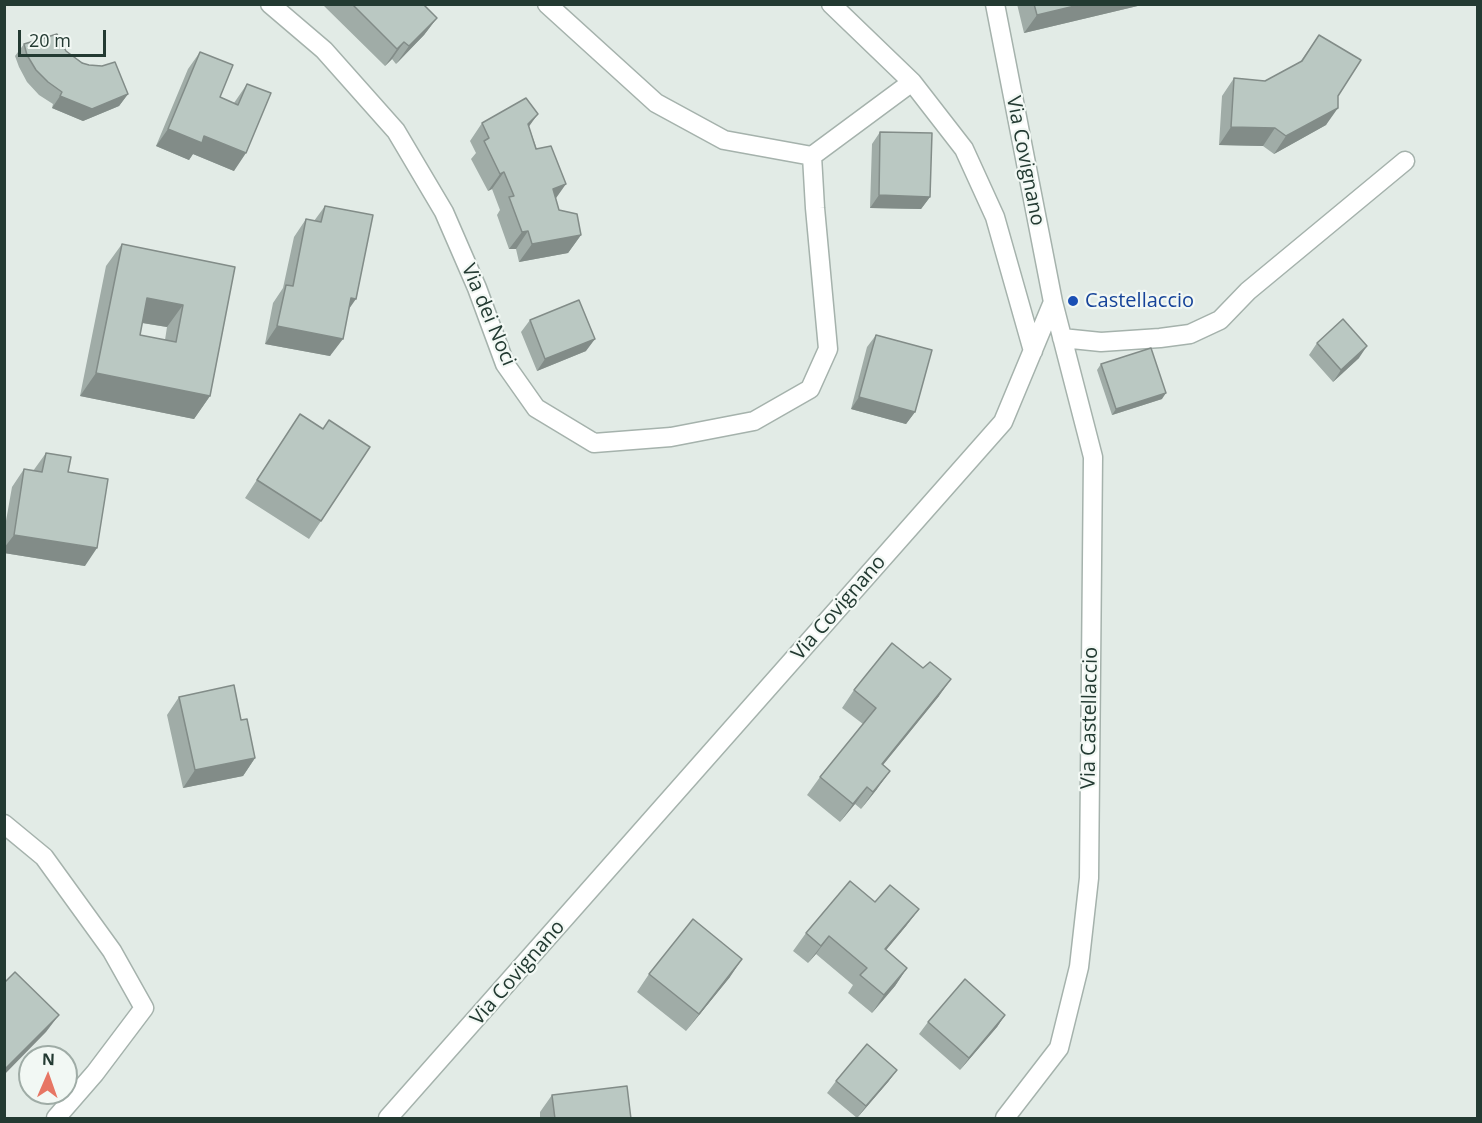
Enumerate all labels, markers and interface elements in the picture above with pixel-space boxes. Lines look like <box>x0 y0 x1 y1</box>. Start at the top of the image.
scale bar <box>21 18 110 56</box>
text: 20 m <box>29 28 71 52</box>
street label: Via Covignano <box>1001 94 1049 228</box>
street label: Via dei Noci <box>456 260 520 370</box>
place label: Castellaccio <box>1085 289 1194 313</box>
marker: Castellaccio <box>1066 294 1080 308</box>
street label: Via Covignano <box>787 551 891 665</box>
street label: Via Castellaccio <box>1077 647 1103 789</box>
street label: Via Covignano <box>466 916 570 1030</box>
north arrow <box>18 1045 78 1105</box>
text: N <box>42 1048 55 1070</box>

